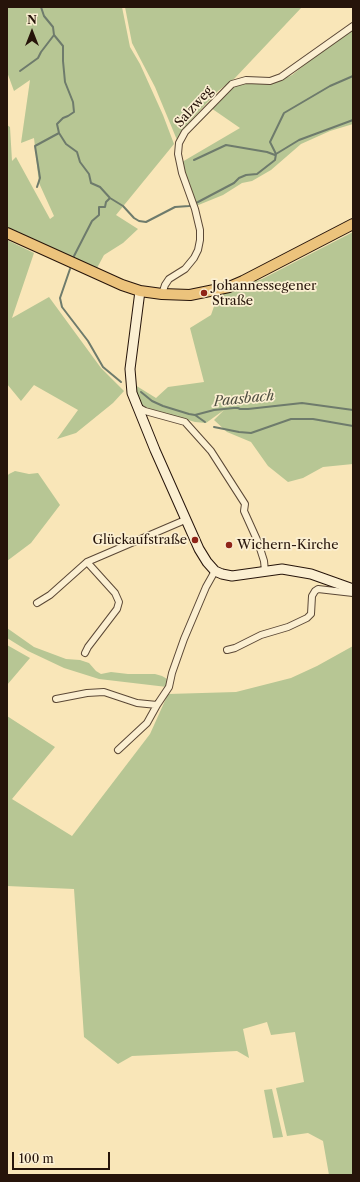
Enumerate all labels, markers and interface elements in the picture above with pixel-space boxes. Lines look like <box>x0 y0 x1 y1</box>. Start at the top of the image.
north arrow <box>12 12 52 52</box>
text: N <box>27 13 37 27</box>
street label: Salzweg <box>172 83 216 131</box>
place label: Johannessegener Straße <box>212 278 317 309</box>
marker: Johannessegener Straße <box>199 288 209 298</box>
water label: Paasbach <box>213 387 275 411</box>
place label: Glückaufstraße <box>93 532 187 548</box>
marker: Glückaufstraße <box>190 535 200 545</box>
place label: Wichern-Kirche <box>237 537 338 553</box>
marker: Wichern-Kirche <box>224 540 234 550</box>
scale bar <box>14 1144 112 1170</box>
text: 100 m <box>19 1151 54 1166</box>

